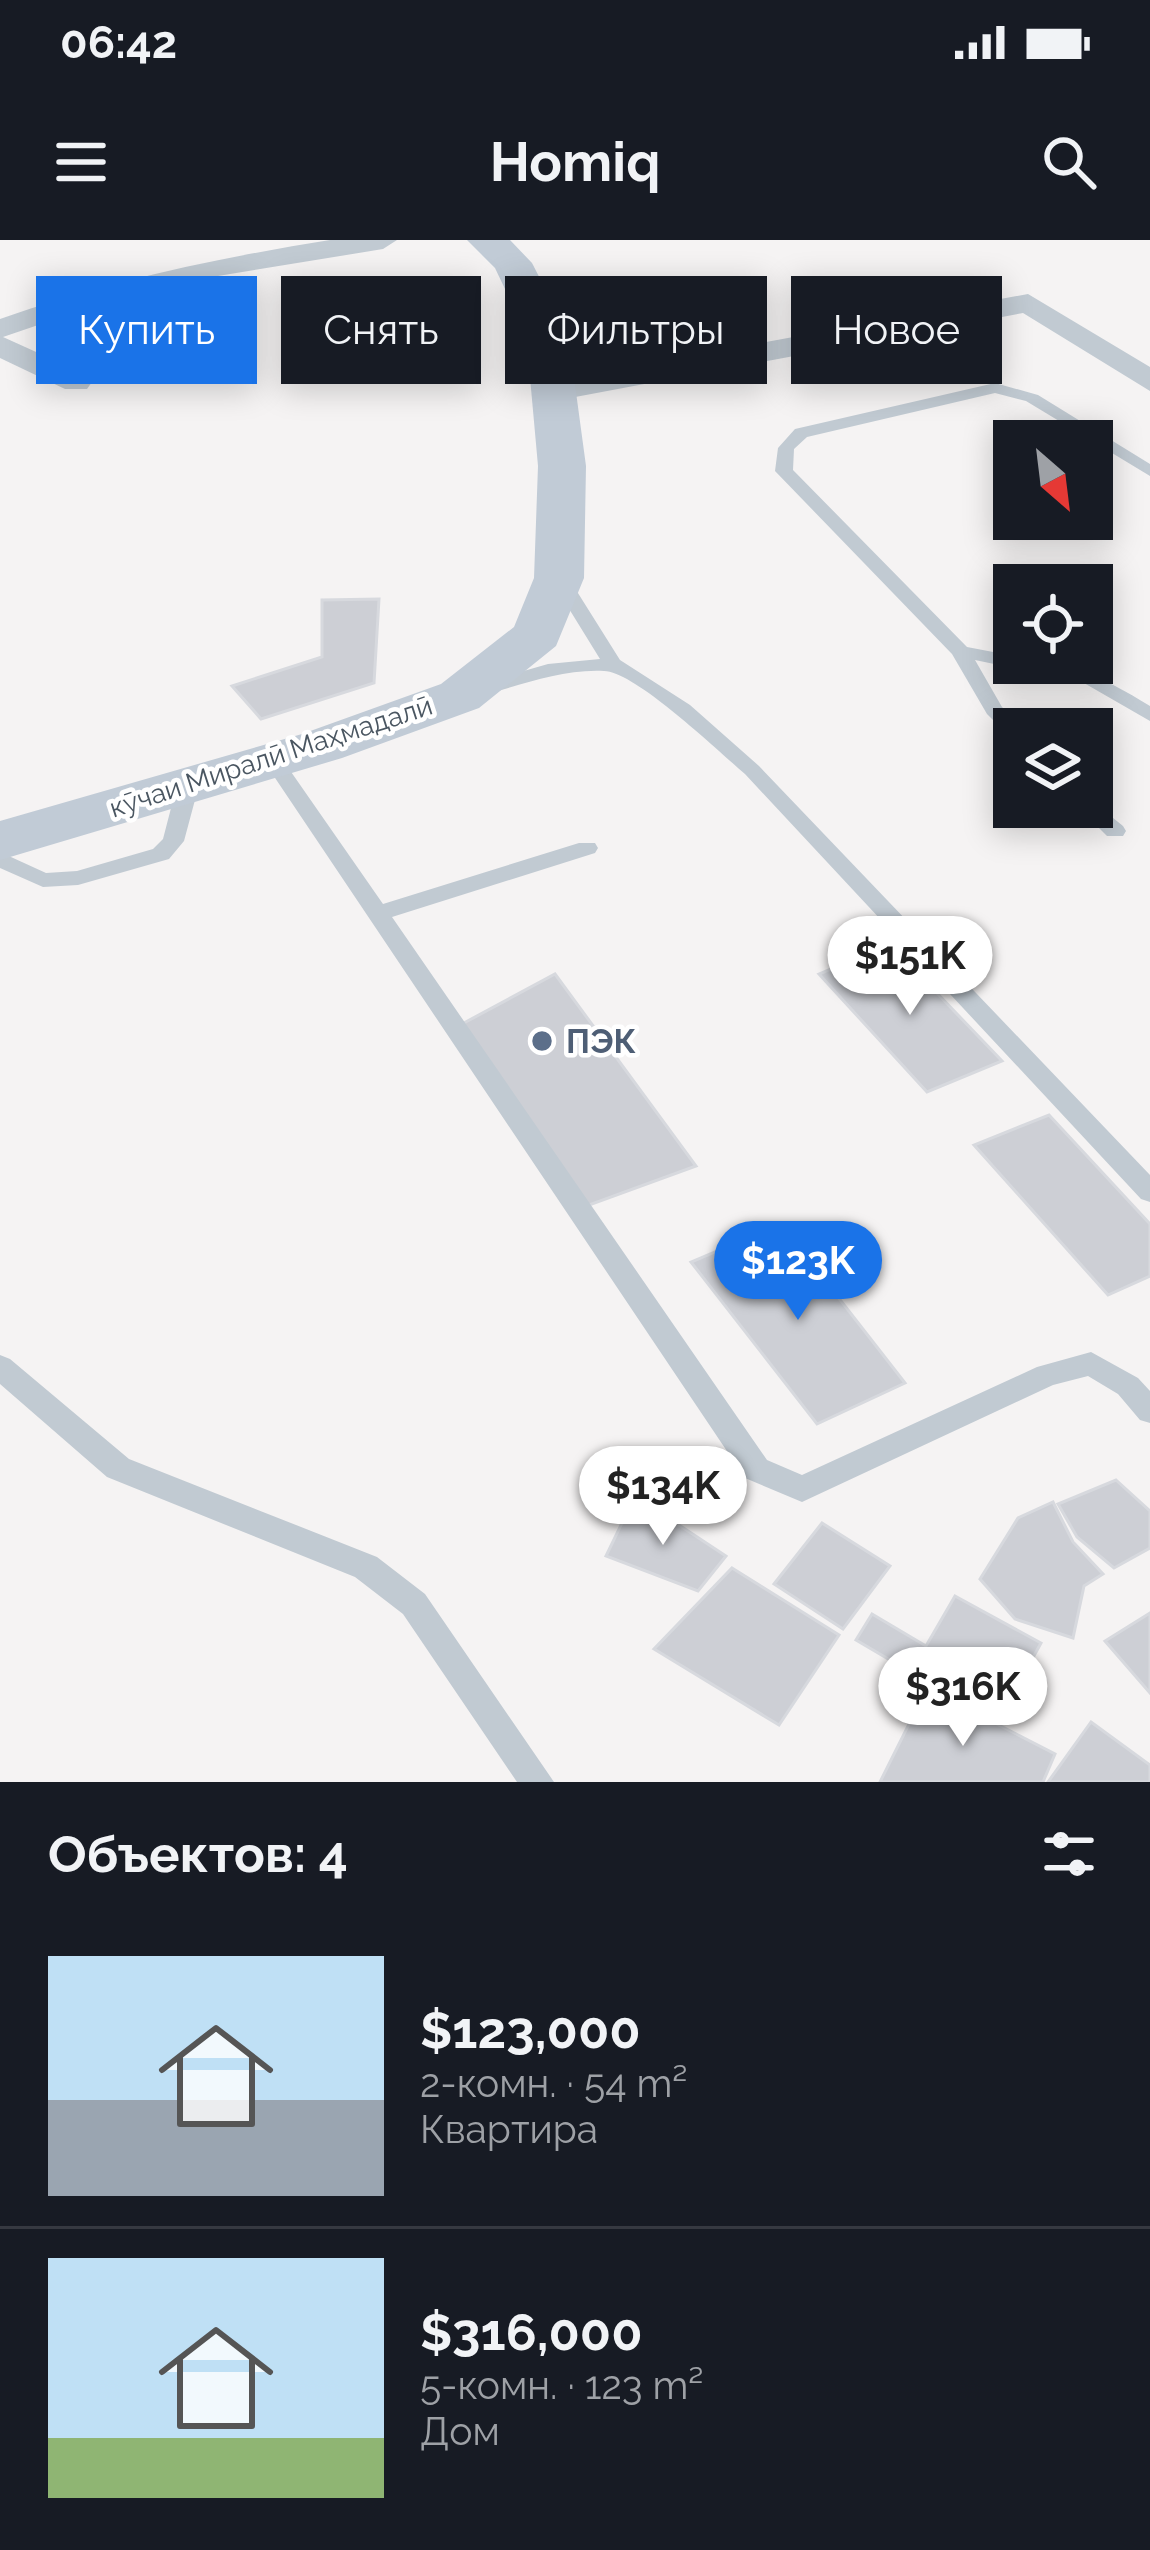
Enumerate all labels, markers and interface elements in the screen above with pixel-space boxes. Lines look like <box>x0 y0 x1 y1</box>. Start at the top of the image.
text: 06:42 <box>60 16 177 69</box>
icon: menu <box>48 129 114 195</box>
icon: search <box>1036 129 1102 195</box>
text: Homiq <box>490 130 660 194</box>
chip: Купить <box>36 276 257 384</box>
chip: Снять <box>281 276 481 384</box>
chip: Фильтры <box>505 276 767 384</box>
chip: Новое <box>791 276 1002 384</box>
north arrow <box>993 420 1113 540</box>
map controls <box>993 420 1113 828</box>
button: locate <box>993 564 1113 684</box>
street label: кӯчаи Миралӣ Маҳмадалӣ <box>106 690 436 823</box>
button: layers <box>993 708 1113 828</box>
pin: $151K <box>826 916 994 1018</box>
text: $151K <box>855 932 965 978</box>
place label: ПЭК <box>566 1022 637 1061</box>
marker: ПЭК <box>529 1028 555 1054</box>
pin: $123K <box>714 1221 882 1323</box>
text: $123K <box>741 1237 855 1283</box>
pin: $134K <box>579 1446 747 1548</box>
text: $134K <box>606 1462 720 1508</box>
pin: $316K <box>879 1647 1047 1749</box>
text: $316K <box>905 1663 1021 1709</box>
icon: filters <box>1036 1821 1102 1887</box>
text: Объектов: 4 <box>48 1824 348 1884</box>
text: $123,000 <box>420 2000 641 2060</box>
icon: home <box>144 2004 288 2148</box>
text: 2-комн. · 54 m² <box>420 2060 687 2106</box>
text: Квартира <box>420 2106 598 2152</box>
text: $316,000 <box>420 2302 642 2362</box>
icon: home <box>144 2306 288 2450</box>
text: 5-комн. · 123 m² <box>420 2362 703 2408</box>
text: Дом <box>420 2408 500 2454</box>

